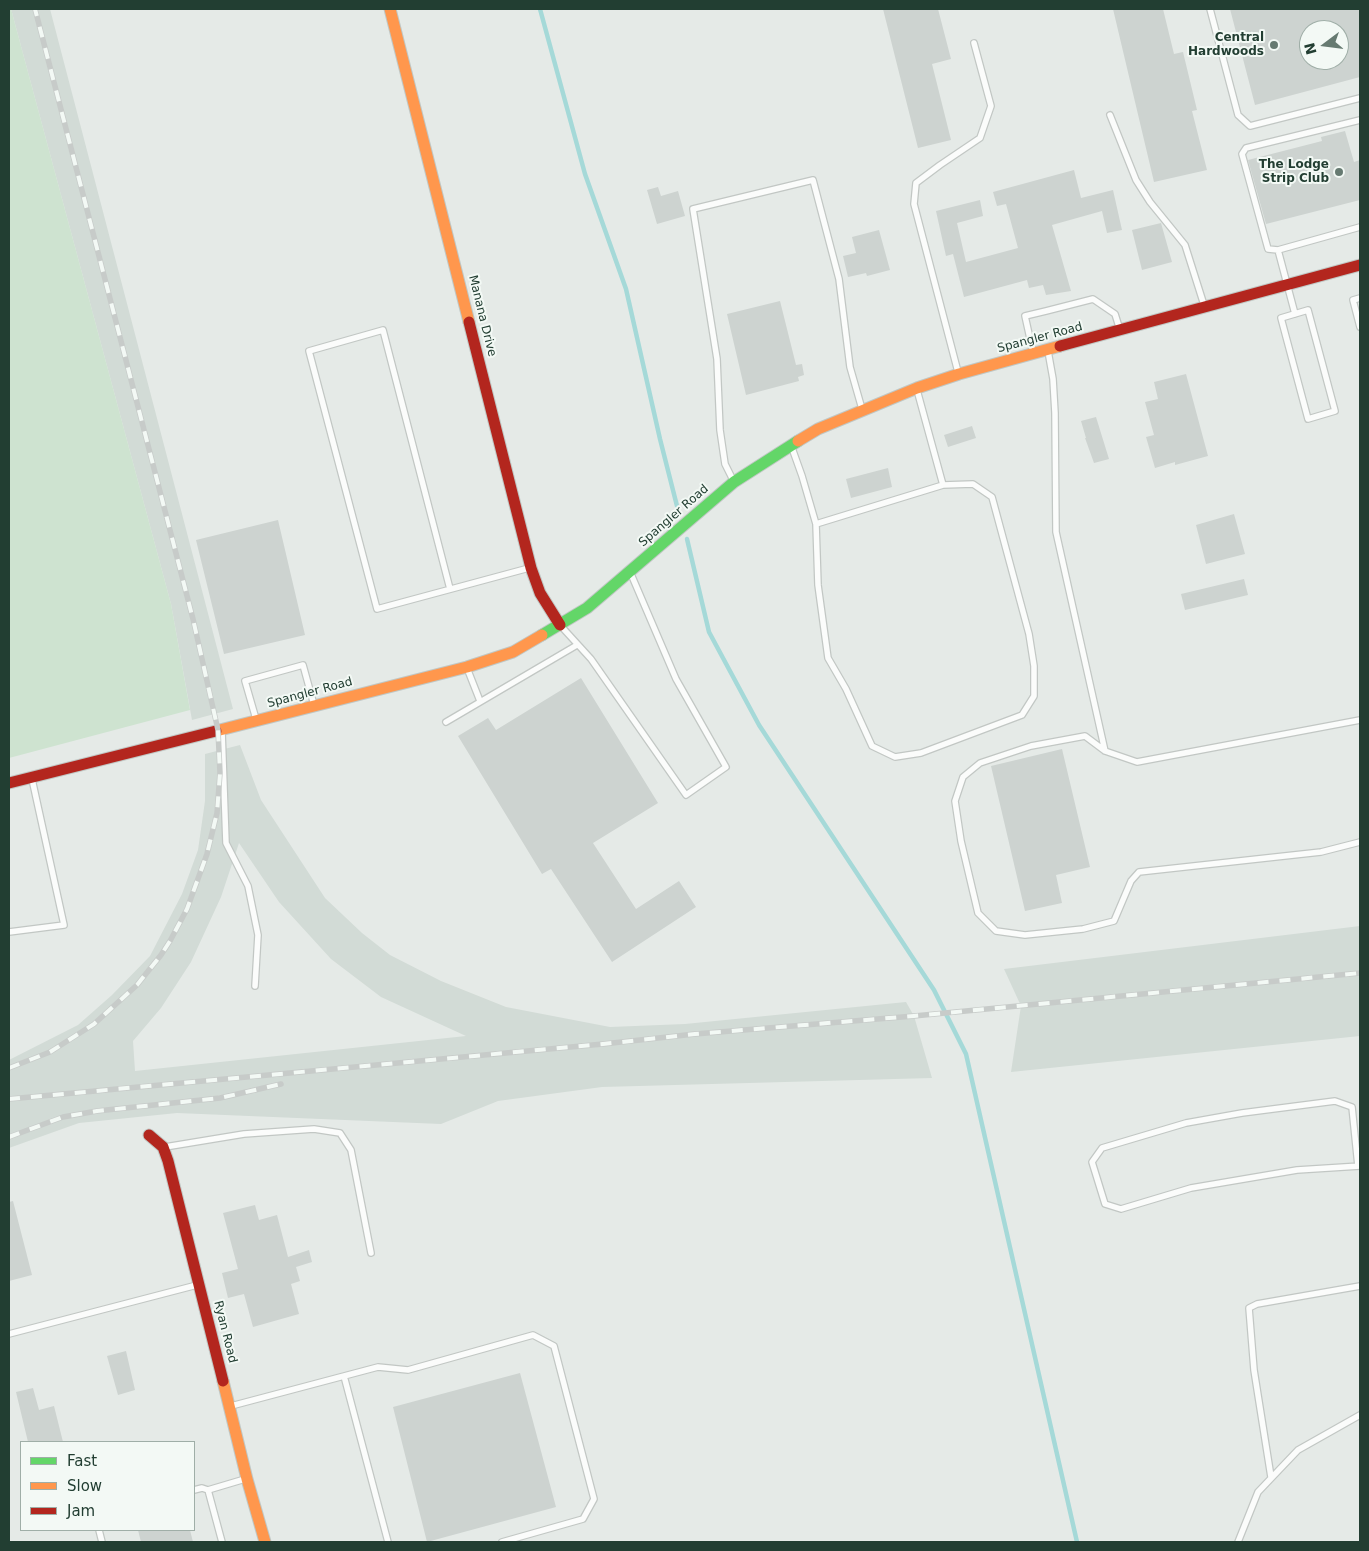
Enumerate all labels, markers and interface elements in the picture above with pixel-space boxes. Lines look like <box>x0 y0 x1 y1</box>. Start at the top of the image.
north arrow <box>1299 20 1349 70</box>
place label: Central Hardwoods <box>1188 31 1264 59</box>
marker: Central Hardwoods <box>1268 39 1280 51</box>
text: N <box>1301 41 1320 56</box>
place label: The Lodge Strip Club <box>1259 158 1329 186</box>
marker: The Lodge Strip Club <box>1333 166 1345 178</box>
street label: Manana Drive <box>465 274 499 358</box>
street label: Spangler Road <box>996 320 1084 356</box>
street label: Spangler Road <box>636 482 712 550</box>
street label: Spangler Road <box>266 675 354 711</box>
street label: Ryan Road <box>210 1299 240 1365</box>
legend <box>20 1441 195 1531</box>
text: Fast <box>67 1452 97 1470</box>
text: Slow <box>67 1477 102 1495</box>
text: Jam <box>67 1502 95 1520</box>

